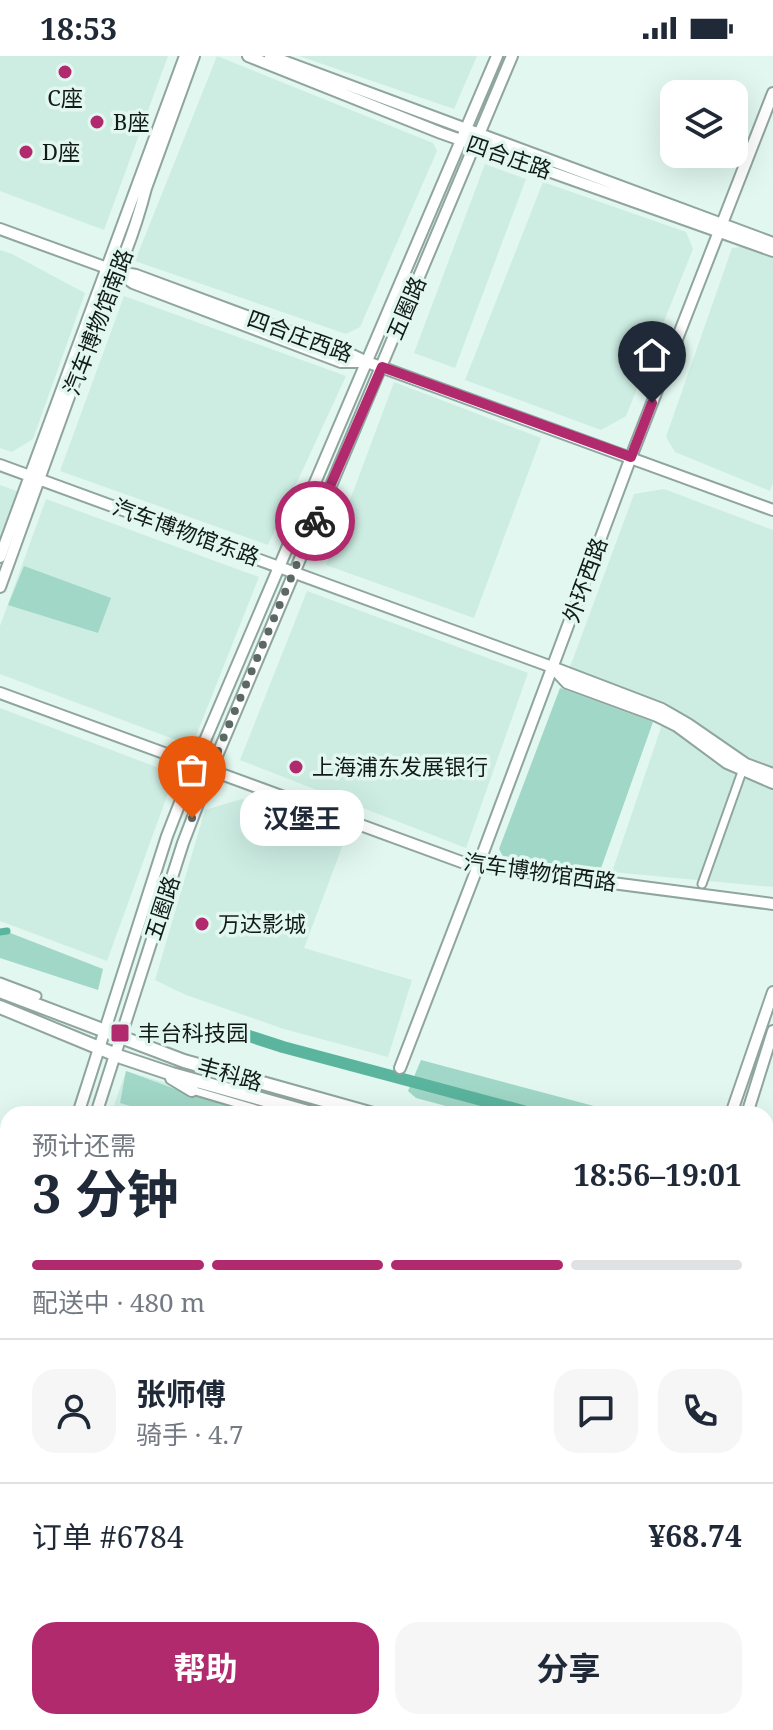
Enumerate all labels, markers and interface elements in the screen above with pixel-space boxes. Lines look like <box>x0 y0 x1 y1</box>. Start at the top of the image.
text: 18:53 <box>40 8 117 49</box>
marker: C座 <box>56 63 74 81</box>
map controls <box>660 80 748 168</box>
button: layers <box>660 80 748 168</box>
place label: C座 <box>47 82 83 112</box>
place label: B座 <box>113 106 149 136</box>
marker: B座 <box>88 113 106 131</box>
street label: 四合庄路 <box>463 128 556 185</box>
place label: D座 <box>42 136 80 166</box>
marker: D座 <box>17 143 35 161</box>
street label: 汽车博物馆南路 <box>55 244 139 399</box>
street label: 五圈路 <box>378 271 432 344</box>
street label: 四合庄西路 <box>244 302 357 368</box>
pin <box>618 321 686 403</box>
icon: home <box>630 333 674 377</box>
courier <box>275 481 355 561</box>
street label: 汽车博物馆东路 <box>109 491 264 571</box>
icon: bike <box>293 499 337 543</box>
street label: 外环西路 <box>555 533 613 626</box>
pin <box>158 736 226 818</box>
icon: bag <box>170 748 214 792</box>
place label: 上海浦东发展银行 <box>312 751 488 781</box>
marker: 上海浦东发展银行 <box>287 758 305 776</box>
callout: 汉堡王 <box>240 790 364 846</box>
text: 汉堡王 <box>263 800 341 836</box>
street label: 汽车博物馆西路 <box>462 845 618 897</box>
street label: 五圈路 <box>137 872 186 944</box>
place label: 万达影城 <box>218 908 306 938</box>
marker: 万达影城 <box>193 915 211 933</box>
place label: 丰台科技园 <box>138 1017 248 1047</box>
marker: 丰台科技园 <box>109 1022 131 1044</box>
street label: 丰科路 <box>194 1050 266 1097</box>
text: 预计还需 <box>32 1127 136 1163</box>
text: 18:56–19:01 <box>573 1154 742 1195</box>
text: 3 分钟 <box>32 1157 179 1228</box>
text: 配送中 · 480 m <box>32 1284 205 1320</box>
button: person <box>32 1369 116 1453</box>
button: chat <box>554 1369 638 1453</box>
button: phone <box>658 1369 742 1453</box>
text: 张师傅 <box>136 1373 226 1414</box>
text: 骑手 · 4.7 <box>136 1416 244 1452</box>
text: ¥68.74 <box>648 1515 742 1556</box>
text: 订单 #6784 <box>32 1516 184 1557</box>
button: 帮助 <box>32 1622 379 1714</box>
button: 分享 <box>395 1622 742 1714</box>

